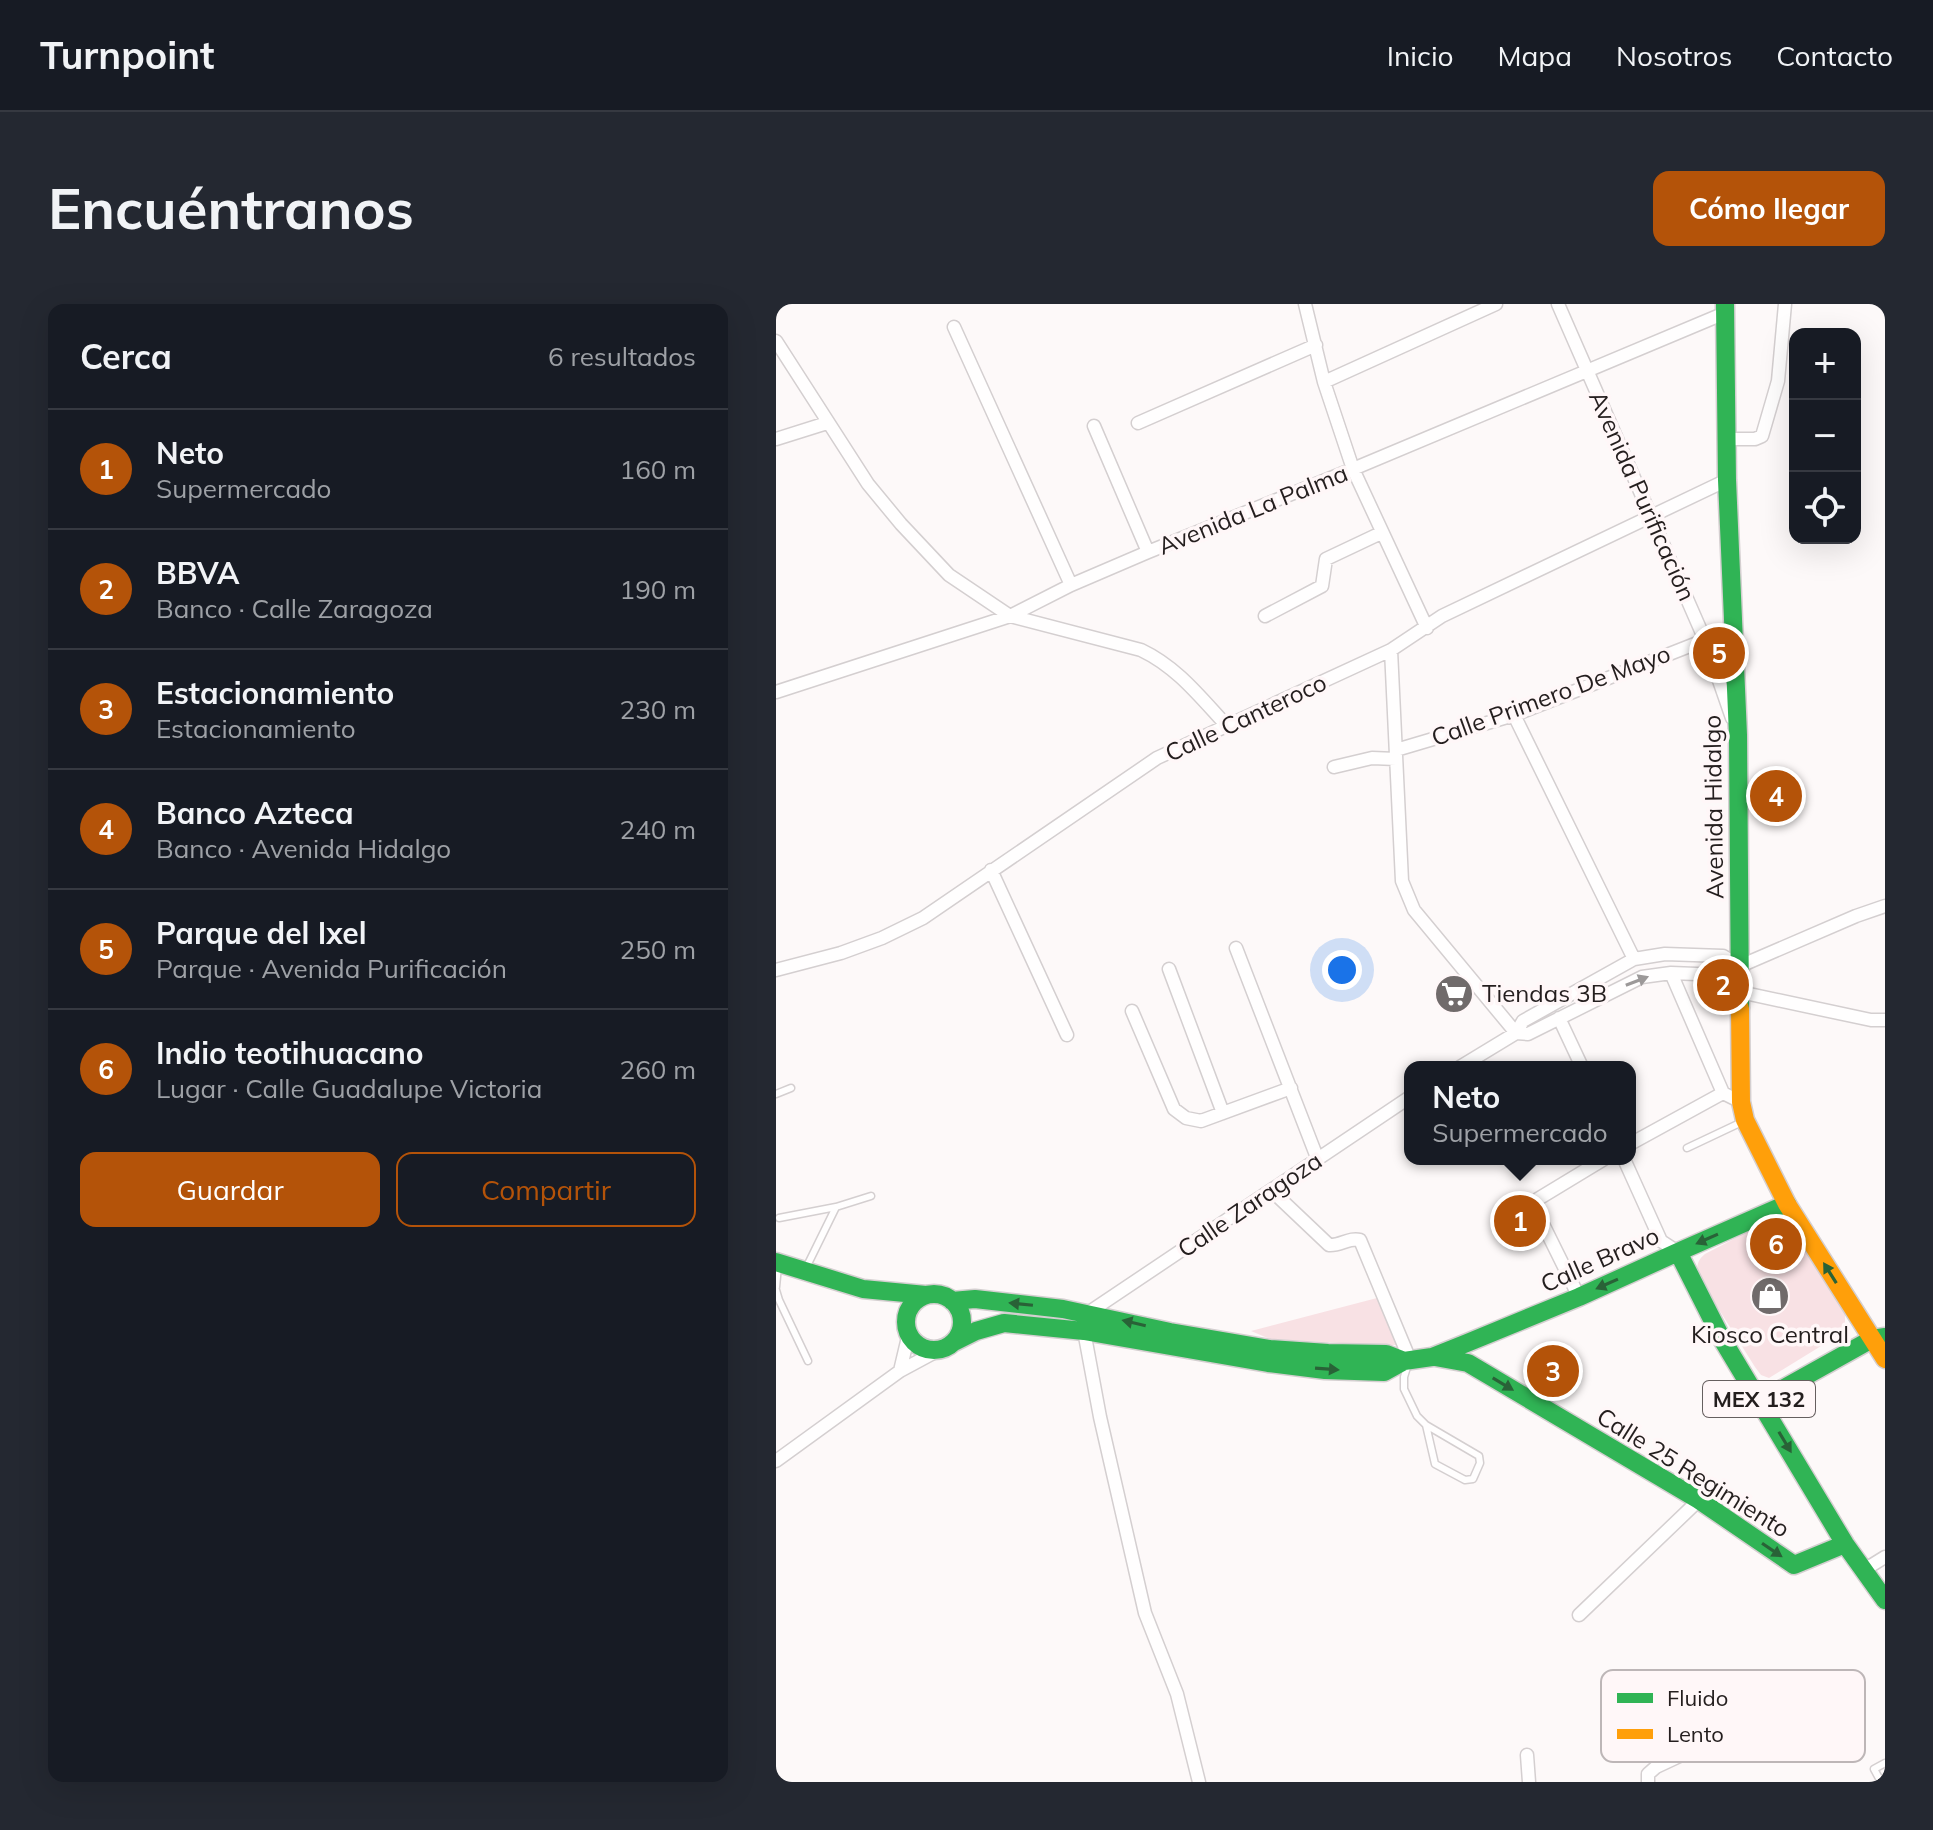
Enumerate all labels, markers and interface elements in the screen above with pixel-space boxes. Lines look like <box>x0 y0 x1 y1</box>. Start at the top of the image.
text: Turnpoint <box>40 31 214 79</box>
text: Inicio <box>1387 38 1454 73</box>
text: Mapa <box>1498 38 1572 73</box>
text: Nosotros <box>1616 38 1732 73</box>
text: Contacto <box>1776 38 1893 73</box>
button: Cómo llegar <box>1653 171 1885 246</box>
text: Encuéntranos <box>48 173 414 243</box>
map controls <box>1789 328 1861 544</box>
button: + <box>1789 328 1861 400</box>
text: Cerca <box>80 335 172 378</box>
text: 6 resultados <box>548 340 696 373</box>
street label: Avenida Purificación <box>1583 386 1703 605</box>
button: − <box>1789 400 1861 472</box>
text: Neto <box>156 434 224 472</box>
text: 1 <box>98 453 114 486</box>
text: 160 m <box>620 453 696 486</box>
street label: Avenida La Palma <box>1153 457 1352 561</box>
text: Supermercado <box>156 472 331 505</box>
button: locate <box>1789 472 1861 544</box>
text: BBVA <box>156 554 239 592</box>
text: 2 <box>98 573 114 606</box>
text: 190 m <box>620 573 696 606</box>
text: Banco · Calle Zaragoza <box>156 592 433 625</box>
pin: 5 <box>1693 623 1745 683</box>
street label: Calle Primero De Mayo <box>1427 638 1674 752</box>
street label: Calle Canteroco <box>1160 667 1331 768</box>
text: Estacionamiento <box>156 674 394 712</box>
text: 3 <box>98 693 114 726</box>
text: 230 m <box>620 693 696 726</box>
text: Estacionamiento <box>156 712 356 745</box>
street label: Avenida Hidalgo <box>1696 715 1730 899</box>
pin: 4 <box>1750 766 1802 826</box>
text: Banco Azteca <box>156 794 354 832</box>
text: 4 <box>98 813 114 846</box>
text: 240 m <box>620 813 696 846</box>
text: Banco · Avenida Hidalgo <box>156 832 451 865</box>
text: Parque del Ixel <box>156 914 367 952</box>
text: 5 <box>98 933 114 966</box>
text: 250 m <box>620 933 696 966</box>
your location <box>1322 950 1362 990</box>
text: Parque · Avenida Purificación <box>156 952 507 985</box>
pin: 2 <box>1697 955 1749 1015</box>
supermarket icon: Tiendas 3B <box>1433 973 1475 1015</box>
one-way arrow <box>1625 974 1649 987</box>
place label: Tiendas 3B <box>1482 978 1607 1008</box>
text: Indio teotihuacano <box>156 1034 424 1072</box>
text: 6 <box>98 1053 114 1086</box>
text: 260 m <box>620 1053 696 1086</box>
popup <box>1404 1061 1636 1165</box>
text: Lugar · Calle Guadalupe Victoria <box>156 1072 542 1105</box>
text: Neto <box>1432 1078 1500 1116</box>
text: Supermercado <box>1432 1116 1608 1149</box>
street label: Calle Zaragoza <box>1172 1145 1327 1263</box>
button: Guardar <box>80 1152 380 1227</box>
button: Compartir <box>396 1152 696 1227</box>
pin: 1 <box>1494 1191 1546 1251</box>
pin: 6 <box>1750 1214 1802 1274</box>
street label: Calle Bravo <box>1536 1220 1664 1299</box>
one-way arrow <box>1695 1232 1718 1246</box>
one-way arrow <box>1823 1262 1838 1283</box>
shop icon: Kiosco Central <box>1749 1275 1791 1317</box>
one-way arrow <box>1595 1277 1619 1291</box>
one-way arrow <box>1008 1298 1033 1311</box>
one-way arrow <box>1121 1317 1146 1329</box>
place label: Kiosco Central <box>1691 1319 1849 1349</box>
pin: 3 <box>1527 1341 1579 1401</box>
one-way arrow <box>1315 1363 1340 1376</box>
one-way arrow <box>1492 1377 1515 1391</box>
road number: MEX 132 <box>1703 1381 1815 1417</box>
street label: Calle 25 Regimiento <box>1592 1401 1795 1544</box>
one-way arrow <box>1778 1431 1792 1453</box>
one-way arrow <box>1762 1543 1783 1558</box>
legend <box>1601 1670 1865 1762</box>
text: Fluido <box>1667 1684 1728 1712</box>
text: Lento <box>1667 1720 1724 1748</box>

